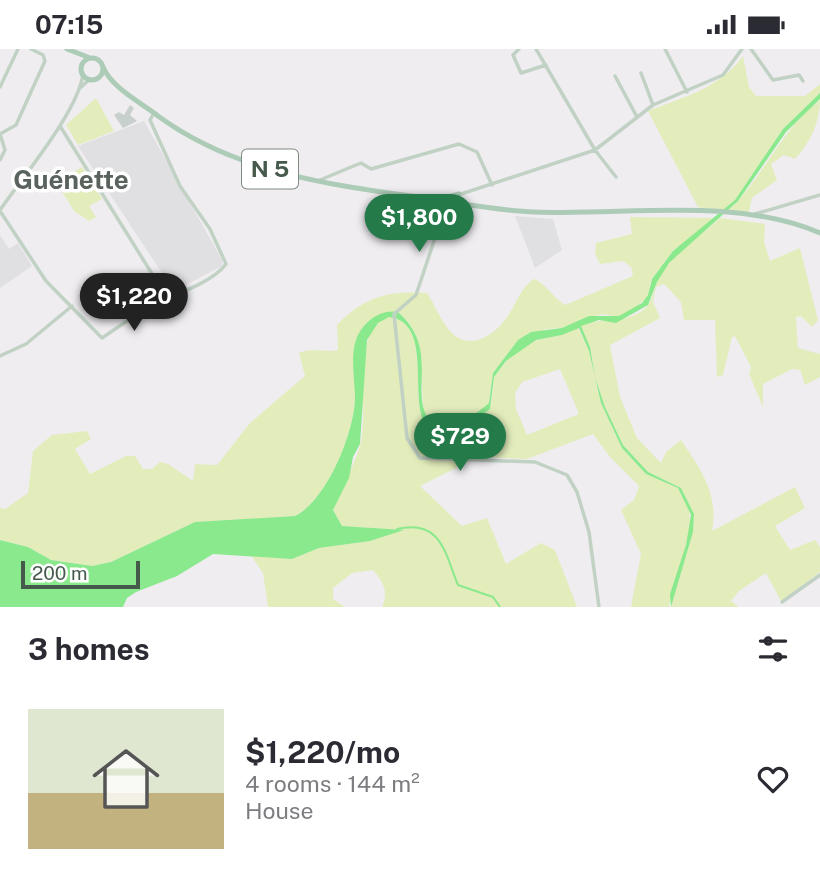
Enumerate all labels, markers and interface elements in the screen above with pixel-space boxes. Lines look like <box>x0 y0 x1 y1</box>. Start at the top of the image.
text: 07:15 <box>35 9 103 40</box>
road number: N 5 <box>242 149 298 189</box>
district label: Guénette <box>13 164 129 195</box>
pin: $1,800 <box>362 195 476 254</box>
text: $1,800 <box>381 203 457 230</box>
pin: $1,220 <box>77 273 191 333</box>
text: $1,220 <box>96 282 172 309</box>
pin: $729 <box>419 413 501 473</box>
text: $729 <box>430 422 490 449</box>
scale bar <box>21 558 140 590</box>
text: 200 m <box>32 562 88 584</box>
icon: filters <box>754 630 792 668</box>
text: 3 homes <box>28 631 150 667</box>
text: $1,220/mo <box>245 734 400 770</box>
icon: home <box>84 737 168 821</box>
icon: heart <box>754 760 792 798</box>
text: 4 rooms · 144 m² <box>245 770 420 797</box>
text: House <box>245 797 313 824</box>

